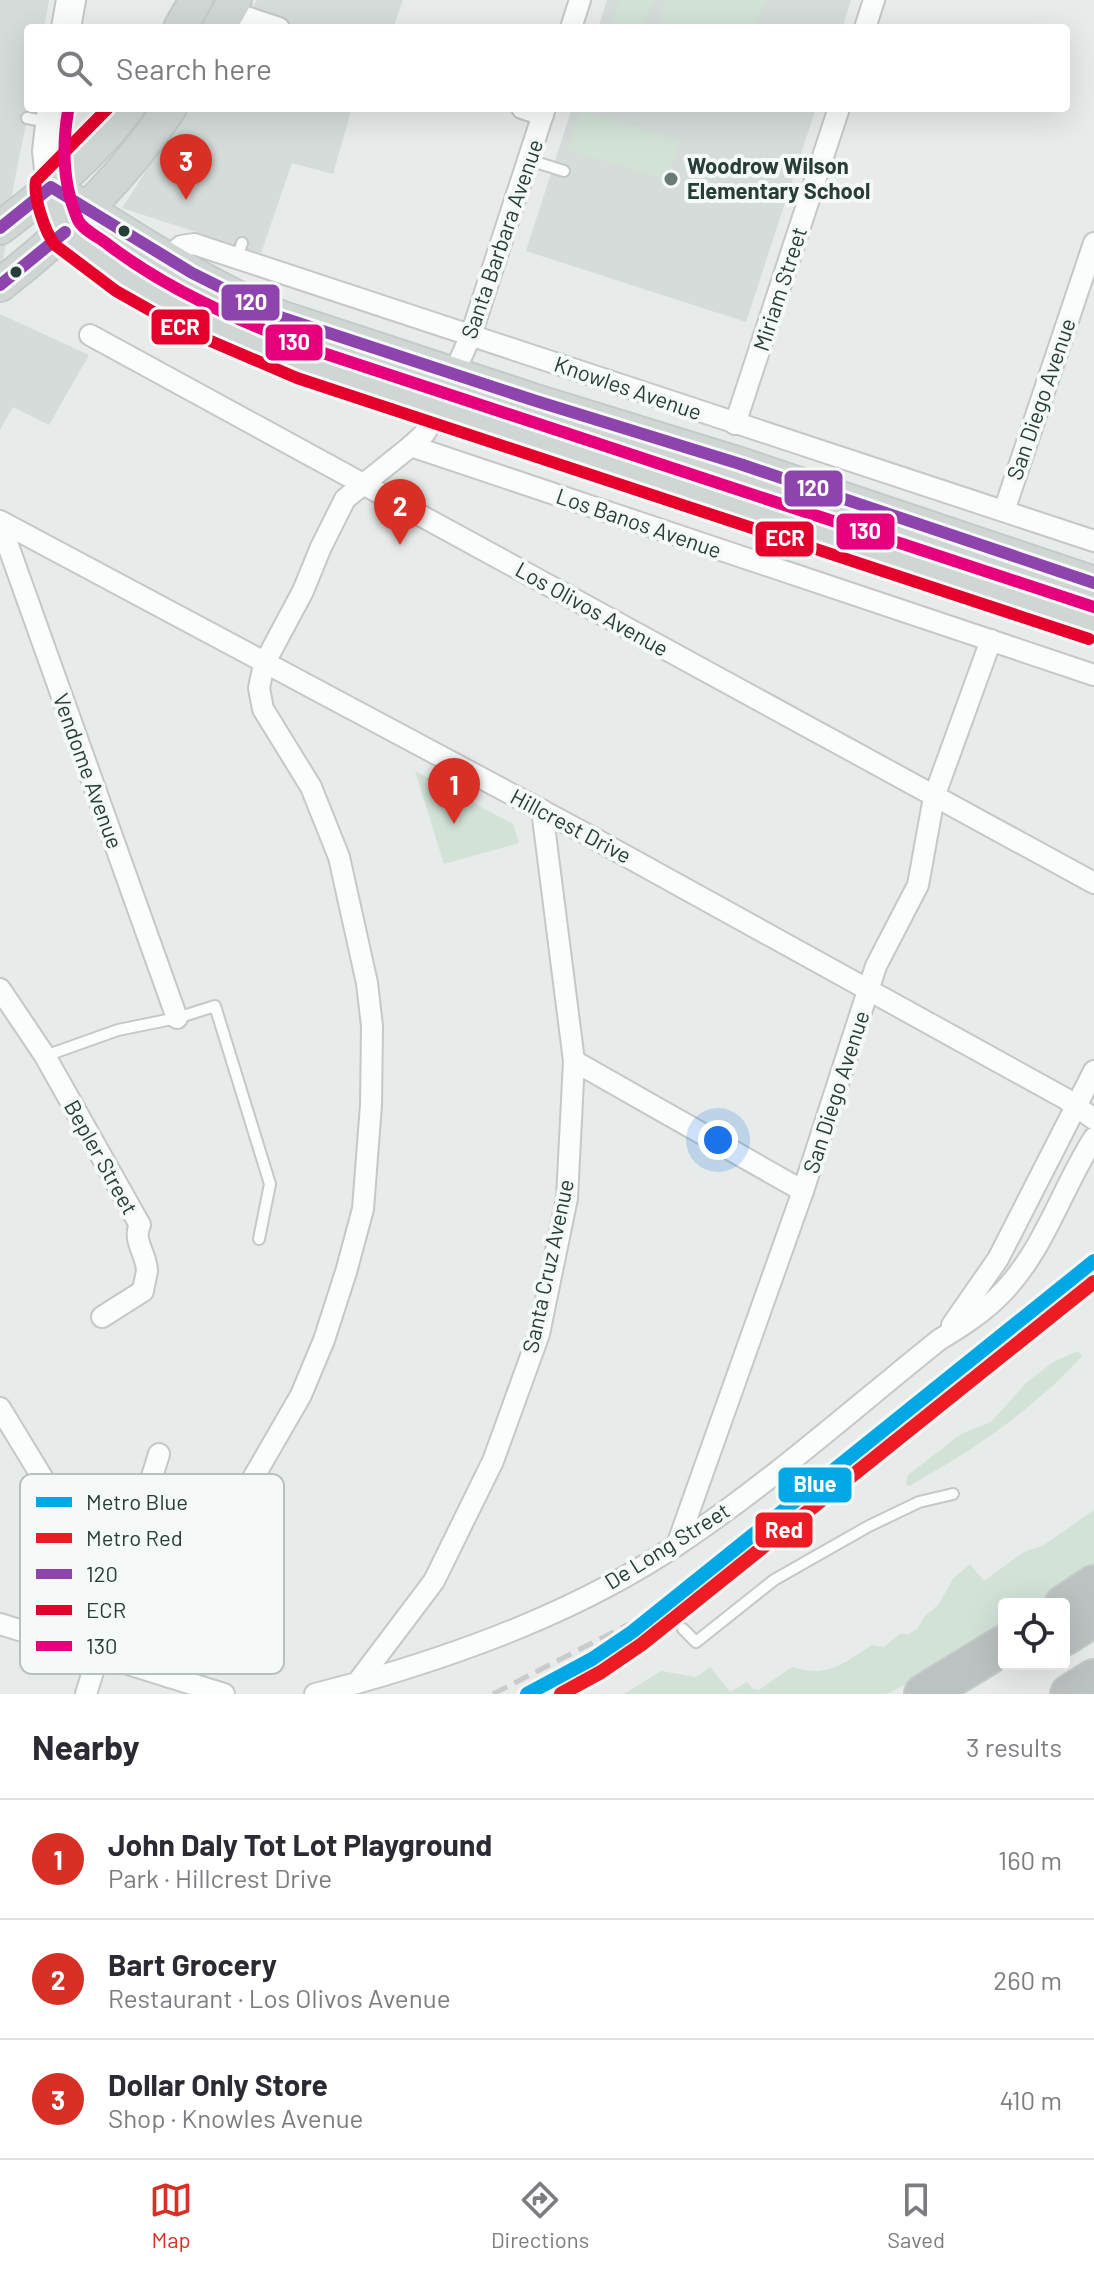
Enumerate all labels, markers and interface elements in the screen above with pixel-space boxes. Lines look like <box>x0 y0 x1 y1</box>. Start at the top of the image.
search box <box>24 24 1070 112</box>
icon: search <box>52 46 96 90</box>
text: Search here <box>116 50 272 86</box>
pin: 3 <box>160 134 212 200</box>
street label: Santa Barbara Avenue <box>455 136 547 342</box>
place label: Woodrow Wilson Elementary School <box>687 152 870 203</box>
marker: Woodrow Wilson Elementary School <box>662 170 680 188</box>
unlabelled marker <box>116 223 132 239</box>
street label: Miriam Street <box>747 223 811 354</box>
unlabelled marker <box>8 264 24 280</box>
line badge: 120 <box>220 283 281 322</box>
text: 120 <box>235 288 267 314</box>
line badge: ECR <box>150 308 211 346</box>
text: ECR <box>160 313 200 339</box>
street label: San Diego Avenue <box>1000 314 1080 483</box>
line badge: 130 <box>264 323 324 362</box>
text: 130 <box>278 328 310 354</box>
street label: Knowles Avenue <box>551 350 705 424</box>
line badge: 120 <box>783 469 844 508</box>
text: 120 <box>797 474 829 500</box>
pin: 2 <box>374 479 426 545</box>
street label: Los Banos Avenue <box>553 482 725 563</box>
line badge: 130 <box>835 512 896 551</box>
text: 130 <box>849 517 881 543</box>
line badge: ECR <box>754 520 815 558</box>
text: ECR <box>765 524 805 550</box>
street label: Los Olivos Avenue <box>511 555 673 661</box>
street label: Vendome Avenue <box>49 689 129 852</box>
pin: 1 <box>428 758 480 824</box>
street label: Hillcrest Drive <box>507 782 636 868</box>
street label: San Diego Avenue <box>797 1007 874 1176</box>
street label: Bepler Street <box>60 1095 144 1218</box>
your location <box>698 1120 738 1160</box>
street label: Santa Cruz Avenue <box>516 1177 578 1355</box>
line badge: Blue <box>777 1466 853 1504</box>
text: Blue <box>793 1470 837 1496</box>
legend <box>20 1474 284 1674</box>
text: Metro Blue <box>86 1488 188 1514</box>
street label: De Long Street <box>599 1496 734 1594</box>
line badge: Red <box>754 1511 814 1549</box>
text: Red <box>765 1516 803 1542</box>
text: Metro Red <box>86 1524 183 1550</box>
text: 120 <box>86 1560 118 1586</box>
text: ECR <box>86 1596 126 1622</box>
map controls <box>998 1598 1070 1670</box>
button: locate <box>998 1598 1070 1670</box>
text: 130 <box>86 1632 117 1658</box>
text: Nearby <box>32 1726 140 1767</box>
text: 3 results <box>966 1731 1062 1762</box>
text: John Daly Tot Lot Playground <box>108 1826 492 1862</box>
text: 1 <box>53 1844 63 1875</box>
text: 160 m <box>998 1844 1062 1875</box>
text: Park · Hillcrest Drive <box>108 1862 332 1893</box>
text: Bart Grocery <box>108 1946 277 1982</box>
text: 2 <box>51 1964 65 1995</box>
text: 260 m <box>993 1964 1062 1995</box>
text: Restaurant · Los Olivos Avenue <box>108 1982 451 2013</box>
text: Dollar Only Store <box>108 2066 328 2102</box>
text: 3 <box>51 2084 65 2115</box>
text: 410 m <box>1000 2084 1062 2115</box>
text: Shop · Knowles Avenue <box>108 2102 363 2133</box>
tab: Map <box>149 2178 193 2252</box>
tab: Directions <box>491 2178 589 2252</box>
tab: Saved <box>887 2178 945 2252</box>

